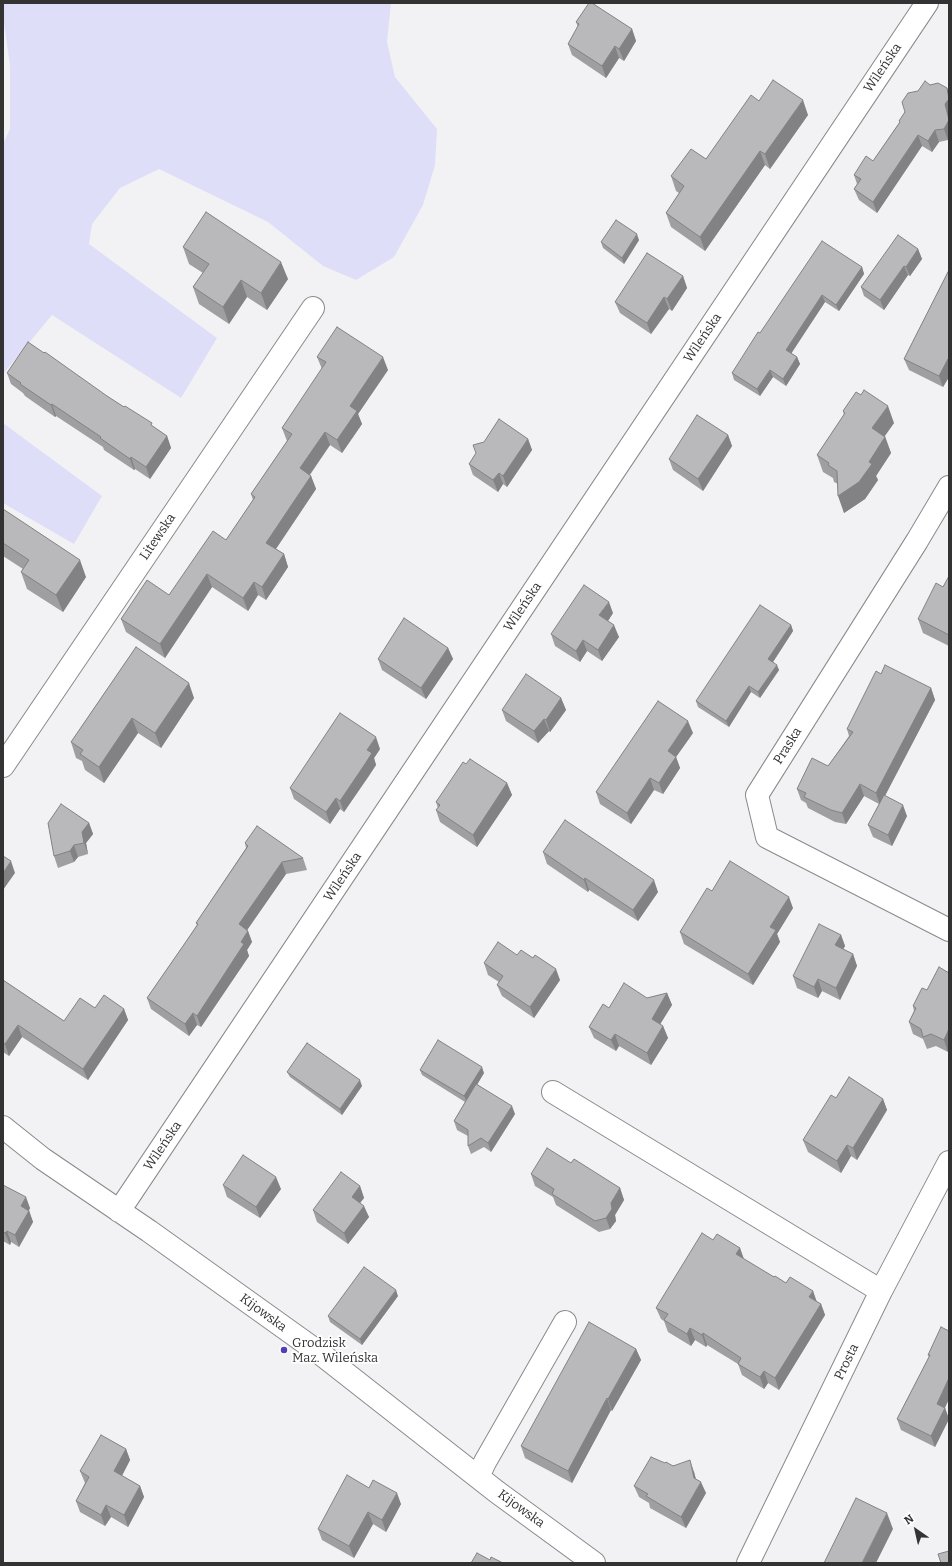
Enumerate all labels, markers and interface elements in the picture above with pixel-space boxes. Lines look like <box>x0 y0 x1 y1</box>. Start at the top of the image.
street label: Wileńska <box>861 40 905 96</box>
street label: Wileńska <box>681 310 725 366</box>
street label: Litewska <box>137 511 179 563</box>
street label: Wileńska <box>501 579 545 635</box>
street label: Praska <box>771 725 805 767</box>
street label: Wileńska <box>321 849 365 905</box>
street label: Wileńska <box>141 1118 185 1174</box>
street label: Kijowska <box>237 1291 289 1335</box>
place label: Grodzisk Maz. Wileńska <box>292 1335 378 1366</box>
street label: Prosta <box>832 1341 862 1383</box>
marker: Grodzisk Maz. Wileńska <box>279 1345 289 1355</box>
street label: Kijowska <box>495 1487 547 1531</box>
north arrow <box>896 1510 936 1550</box>
text: N <box>902 1512 916 1527</box>

